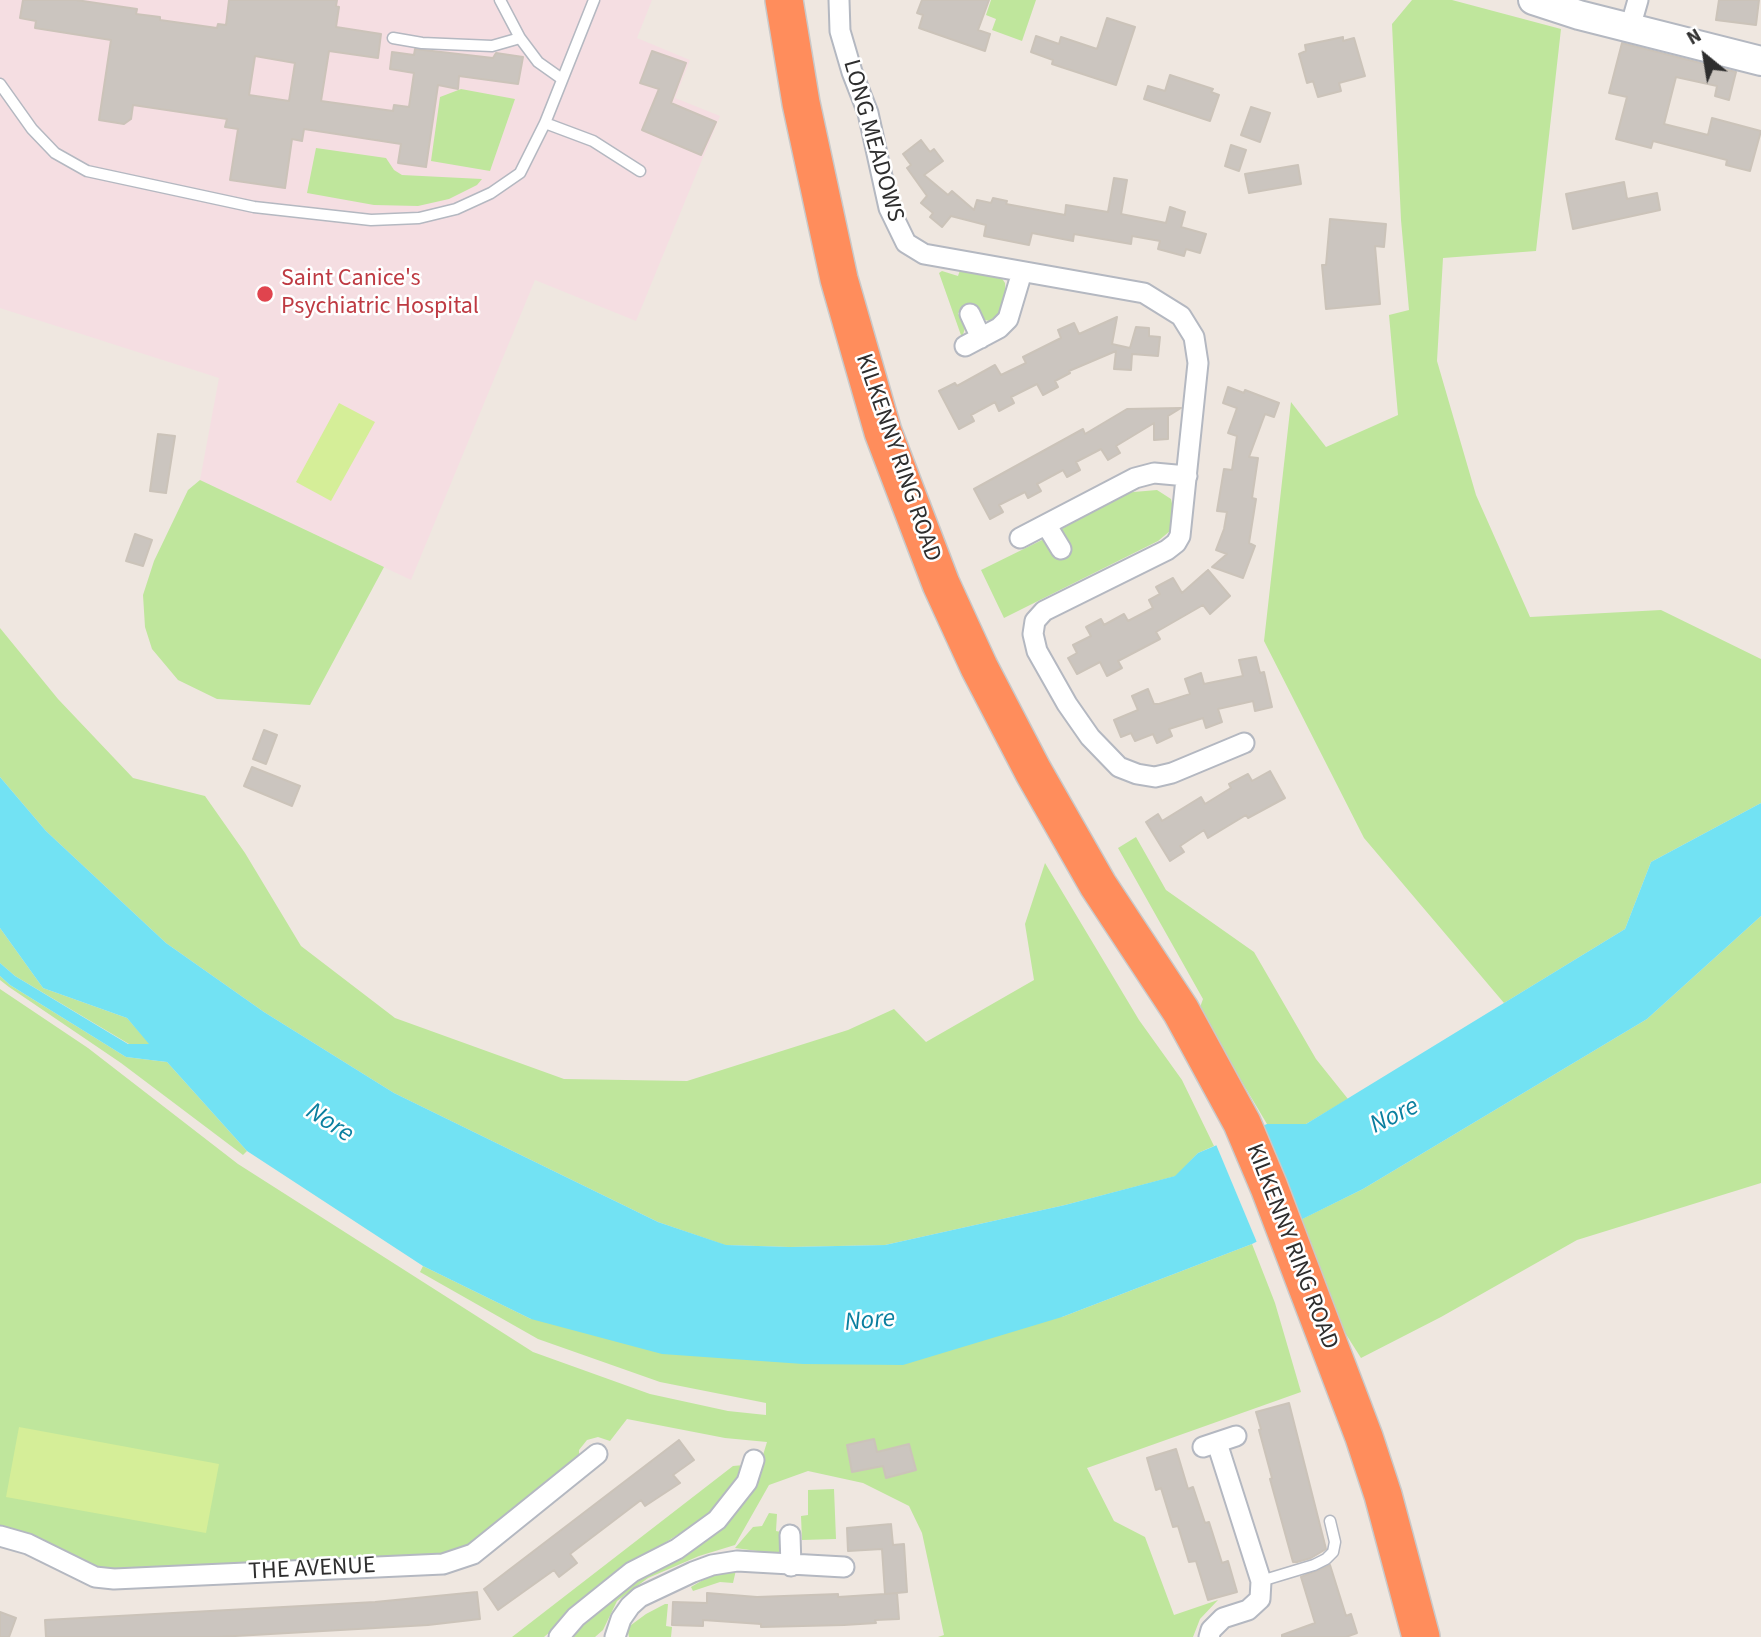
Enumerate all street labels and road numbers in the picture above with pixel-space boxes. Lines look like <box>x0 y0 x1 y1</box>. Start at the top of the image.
street label: LONG MEADOWS <box>835 57 909 225</box>
street label: KILKENNY RING ROAD <box>848 350 946 566</box>
street label: KILKENNY RING ROAD <box>1239 1140 1343 1354</box>
street label: THE AVENUE <box>248 1552 376 1588</box>

